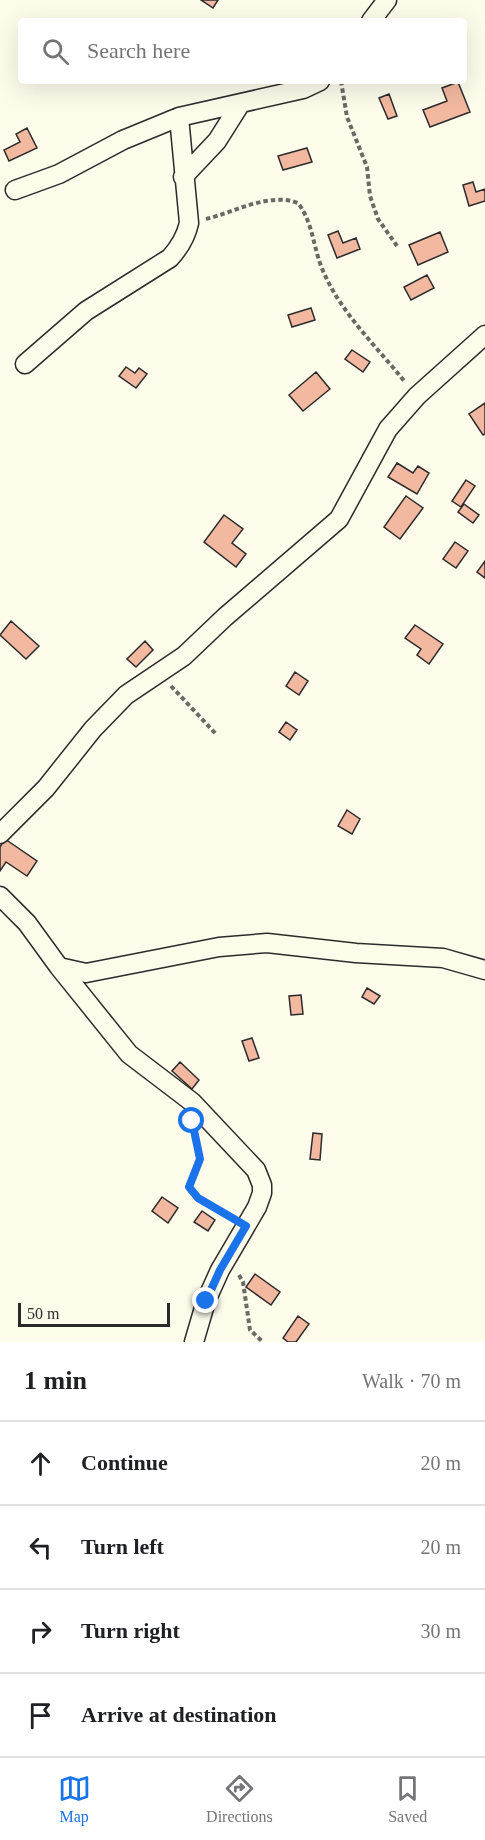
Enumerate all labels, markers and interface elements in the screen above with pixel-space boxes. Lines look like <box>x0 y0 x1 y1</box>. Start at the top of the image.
search box <box>18 18 467 84</box>
icon: search <box>39 35 72 68</box>
text: Search here <box>87 38 190 63</box>
route start <box>178 1107 204 1133</box>
route end <box>192 1287 218 1313</box>
scale bar <box>18 1300 170 1328</box>
text: 50 m <box>27 1305 59 1322</box>
text: 1 min <box>24 1366 87 1395</box>
text: Walk · 70 m <box>362 1370 461 1392</box>
icon: ahead <box>24 1447 57 1480</box>
text: Continue <box>81 1450 168 1475</box>
text: 20 m <box>420 1452 461 1474</box>
icon: left <box>24 1531 57 1564</box>
text: Turn left <box>81 1534 164 1559</box>
text: 20 m <box>420 1536 461 1558</box>
icon: right <box>24 1615 57 1648</box>
text: Turn right <box>81 1618 180 1643</box>
text: 30 m <box>420 1620 461 1642</box>
icon: arrive <box>24 1699 57 1732</box>
text: Arrive at destination <box>81 1702 277 1727</box>
tab: Map <box>58 1772 91 1826</box>
tab: Directions <box>206 1772 273 1826</box>
tab: Saved <box>388 1772 427 1826</box>

